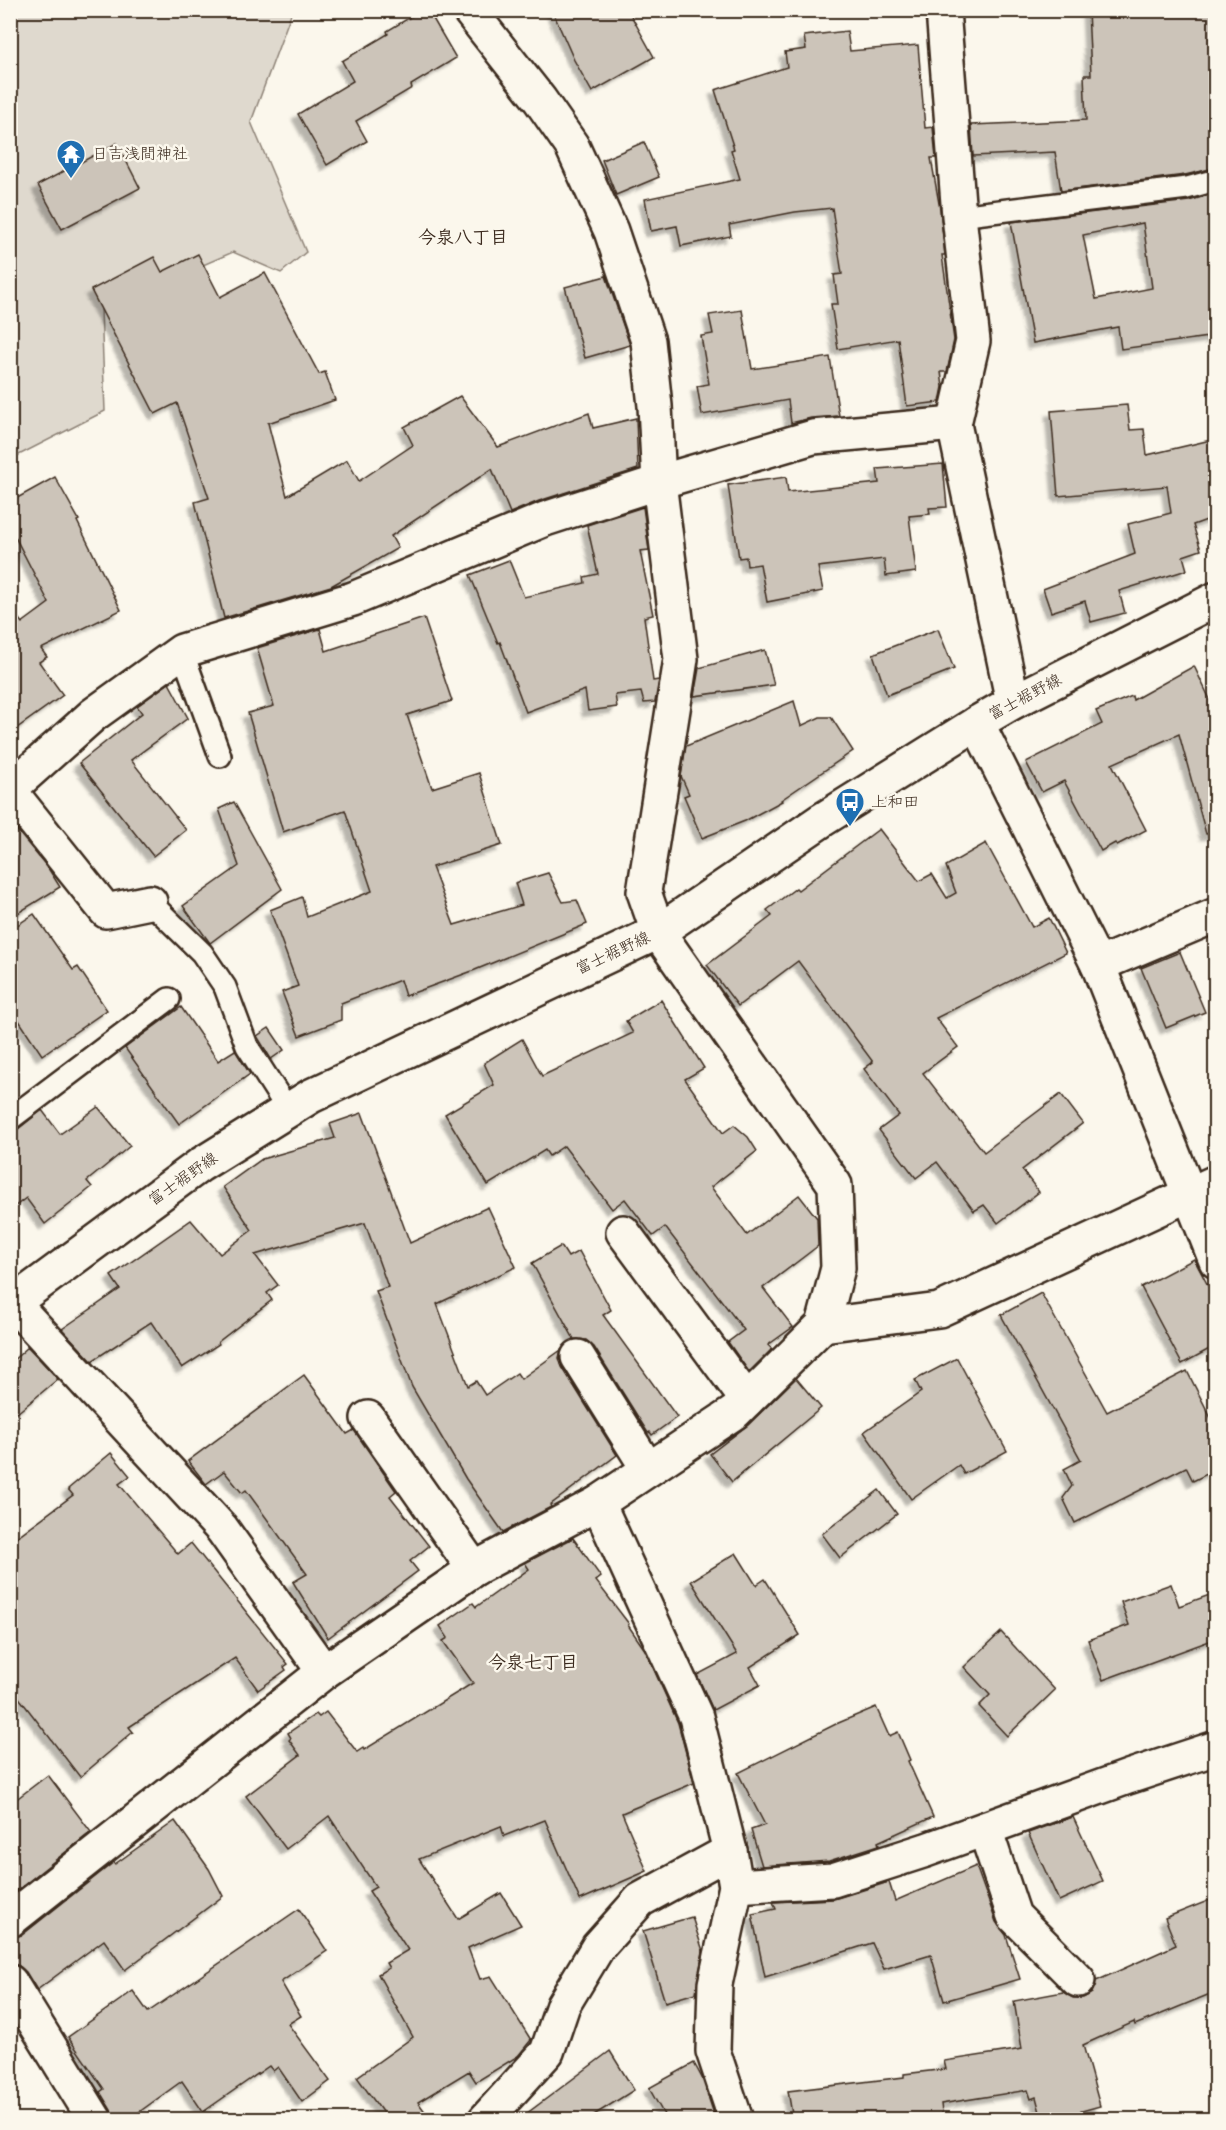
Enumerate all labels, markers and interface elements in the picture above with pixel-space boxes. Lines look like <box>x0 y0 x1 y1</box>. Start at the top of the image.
temple icon: 日吉浅間神社 <box>55 138 87 180</box>
place label: 日吉浅間神社 <box>92 144 188 164</box>
district label: 今泉八丁目 <box>418 226 508 249</box>
street label: 富士裾野線 <box>985 669 1065 725</box>
bus stop icon: 上和田 <box>834 786 866 828</box>
place label: 上和田 <box>871 792 919 812</box>
street label: 富士裾野線 <box>573 927 653 979</box>
street label: 富士裾野線 <box>144 1148 222 1210</box>
district label: 今泉七丁目 <box>488 1651 578 1674</box>

